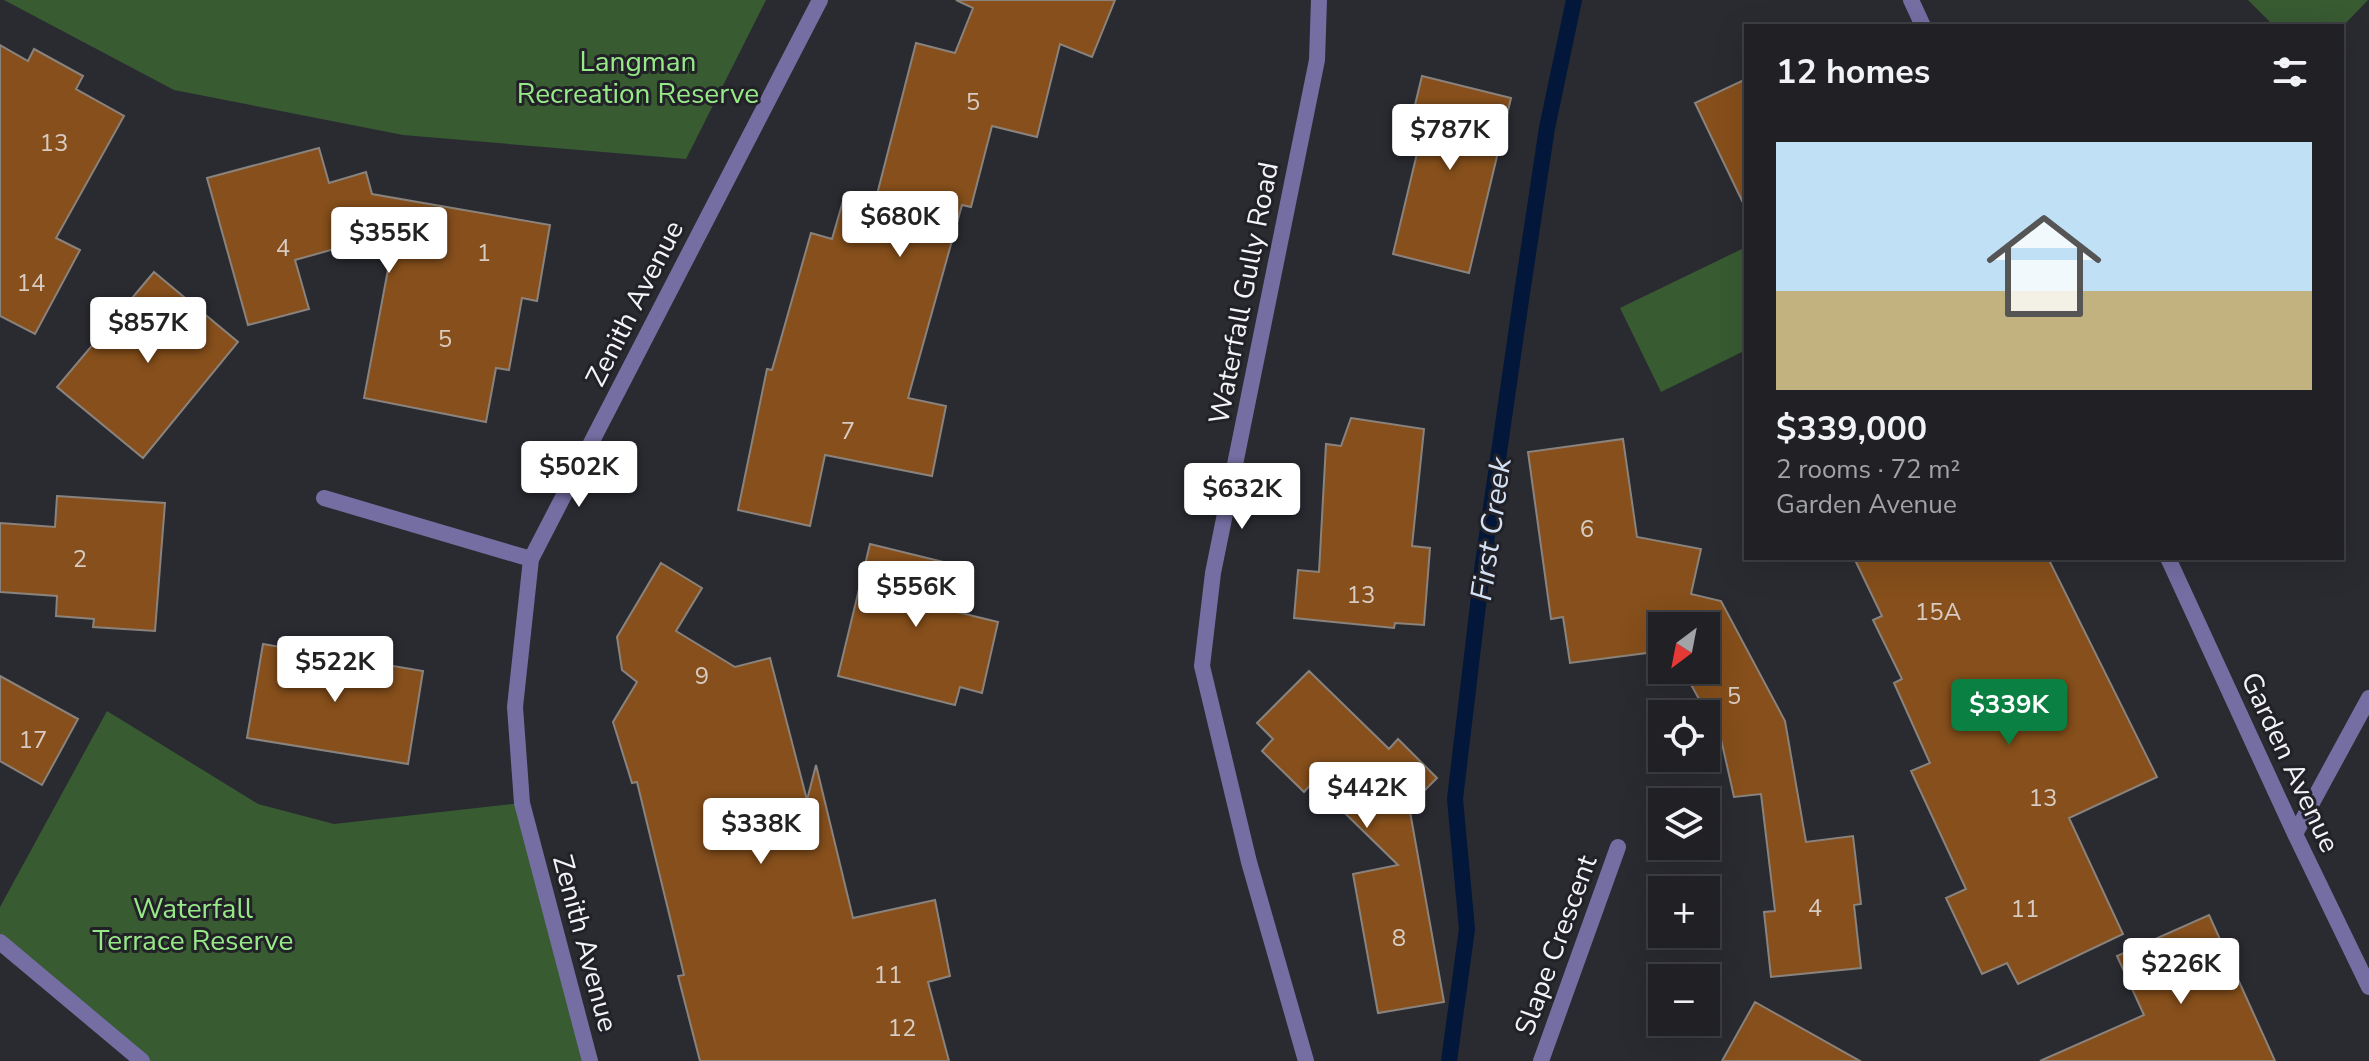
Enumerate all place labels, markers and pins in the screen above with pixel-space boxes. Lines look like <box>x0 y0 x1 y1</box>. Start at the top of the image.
pin: $787K <box>1394 104 1506 172</box>
pin: $680K <box>844 191 956 259</box>
pin: $355K <box>333 207 445 275</box>
pin: $857K <box>92 297 204 365</box>
pin: $502K <box>523 441 635 509</box>
pin: $632K <box>1186 463 1298 531</box>
pin: $556K <box>860 561 972 629</box>
pin: $522K <box>279 636 391 704</box>
pin: $339K <box>1953 679 2065 747</box>
pin: $442K <box>1311 762 1423 830</box>
pin: $338K <box>705 798 817 866</box>
pin: $226K <box>2125 938 2237 1006</box>

